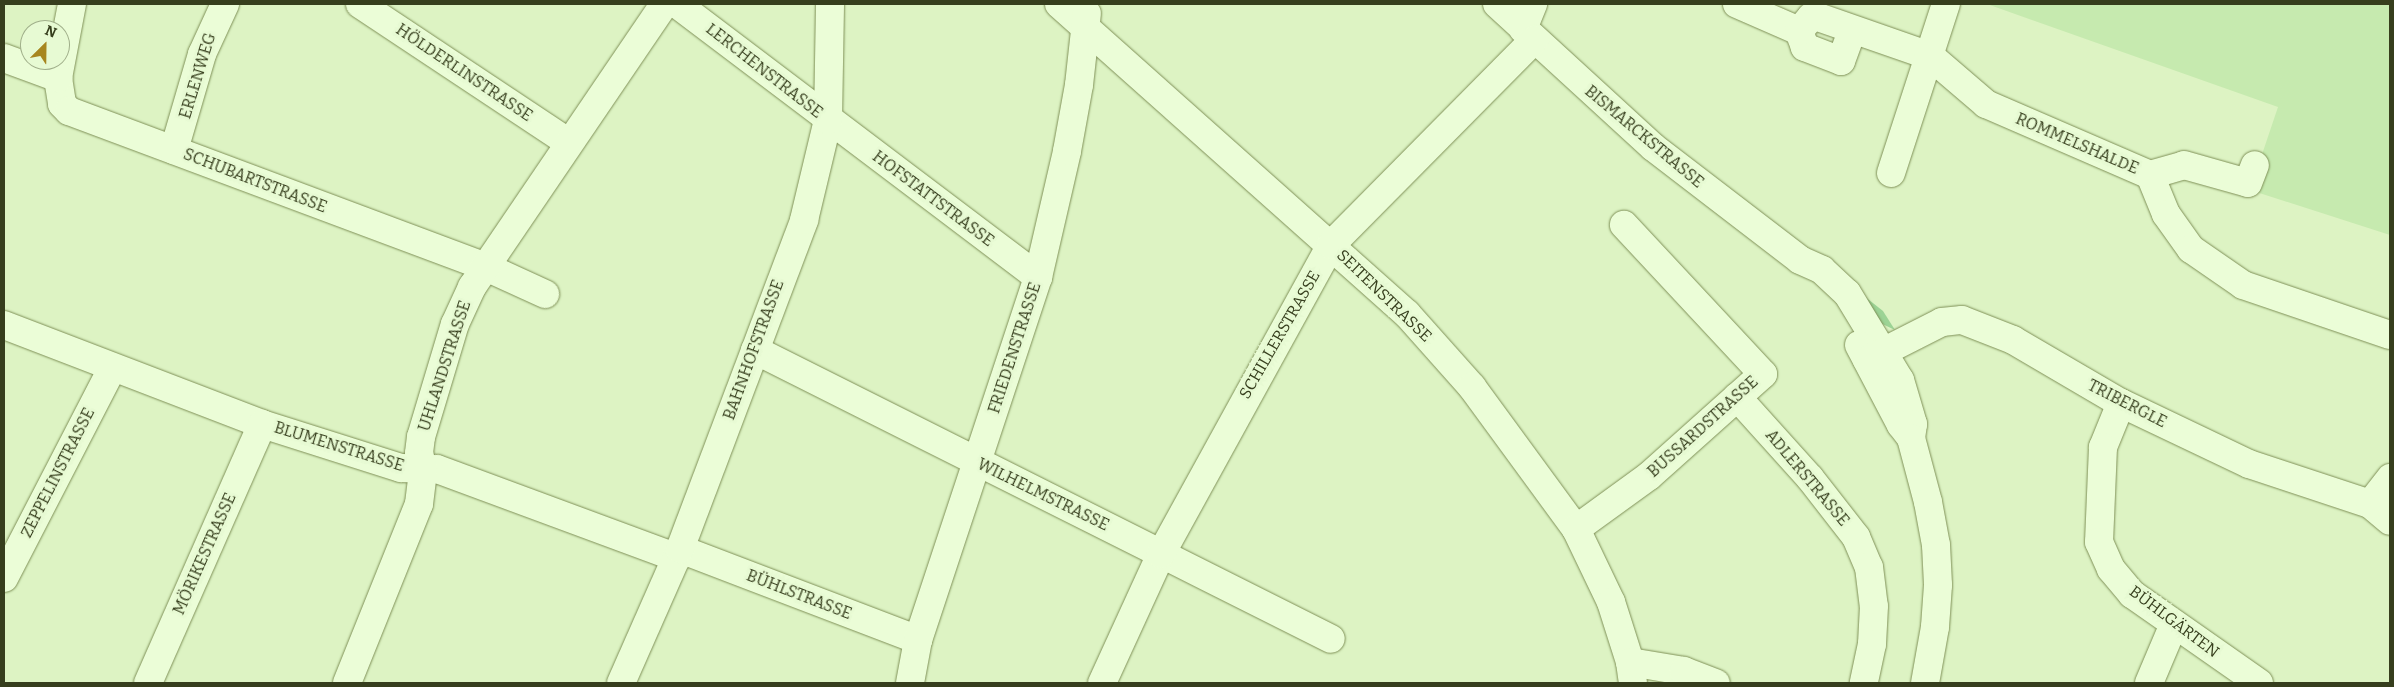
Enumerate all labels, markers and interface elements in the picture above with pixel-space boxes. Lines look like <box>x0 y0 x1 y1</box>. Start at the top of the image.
north arrow <box>20 20 70 70</box>
street label: HÖLDERLINSTRASSE <box>392 20 536 126</box>
street label: LERCHENSTRASSE <box>702 20 826 122</box>
text: N <box>42 22 59 42</box>
street label: ERLENWEG <box>176 31 220 121</box>
street label: BISMARCKSTRASSE <box>1581 82 1707 192</box>
street label: ROMMELSHALDE <box>2013 109 2141 179</box>
street label: SCHUBARTSTRASSE <box>181 145 329 217</box>
street label: HOFSTATTSTRASSE <box>869 147 997 251</box>
street label: SEITENSTRASSE <box>1333 246 1435 346</box>
street label: SCHILLERSTRASSE <box>1236 268 1324 402</box>
street label: BAHNHOFSTRASSE <box>720 277 788 423</box>
street label: FRIEDENSTRASSE <box>985 280 1045 416</box>
street label: UHLANDSTRASSE <box>415 298 475 434</box>
street label: BUSSARDSTRASSE <box>1644 372 1762 482</box>
street label: TRIBERGLE <box>2084 376 2170 432</box>
street label: ZEPPELINSTRASSE <box>17 405 99 541</box>
street label: BLUMENSTRASSE <box>272 418 406 476</box>
street label: ADLERSTRASSE <box>1761 426 1853 530</box>
street label: WILHELMSTRASSE <box>974 455 1112 535</box>
street label: MÖRIKESTRASSE <box>170 490 240 618</box>
street label: BÜHLSTRASSE <box>744 566 854 624</box>
street label: BÜHLGÄRTEN <box>2125 582 2223 662</box>

